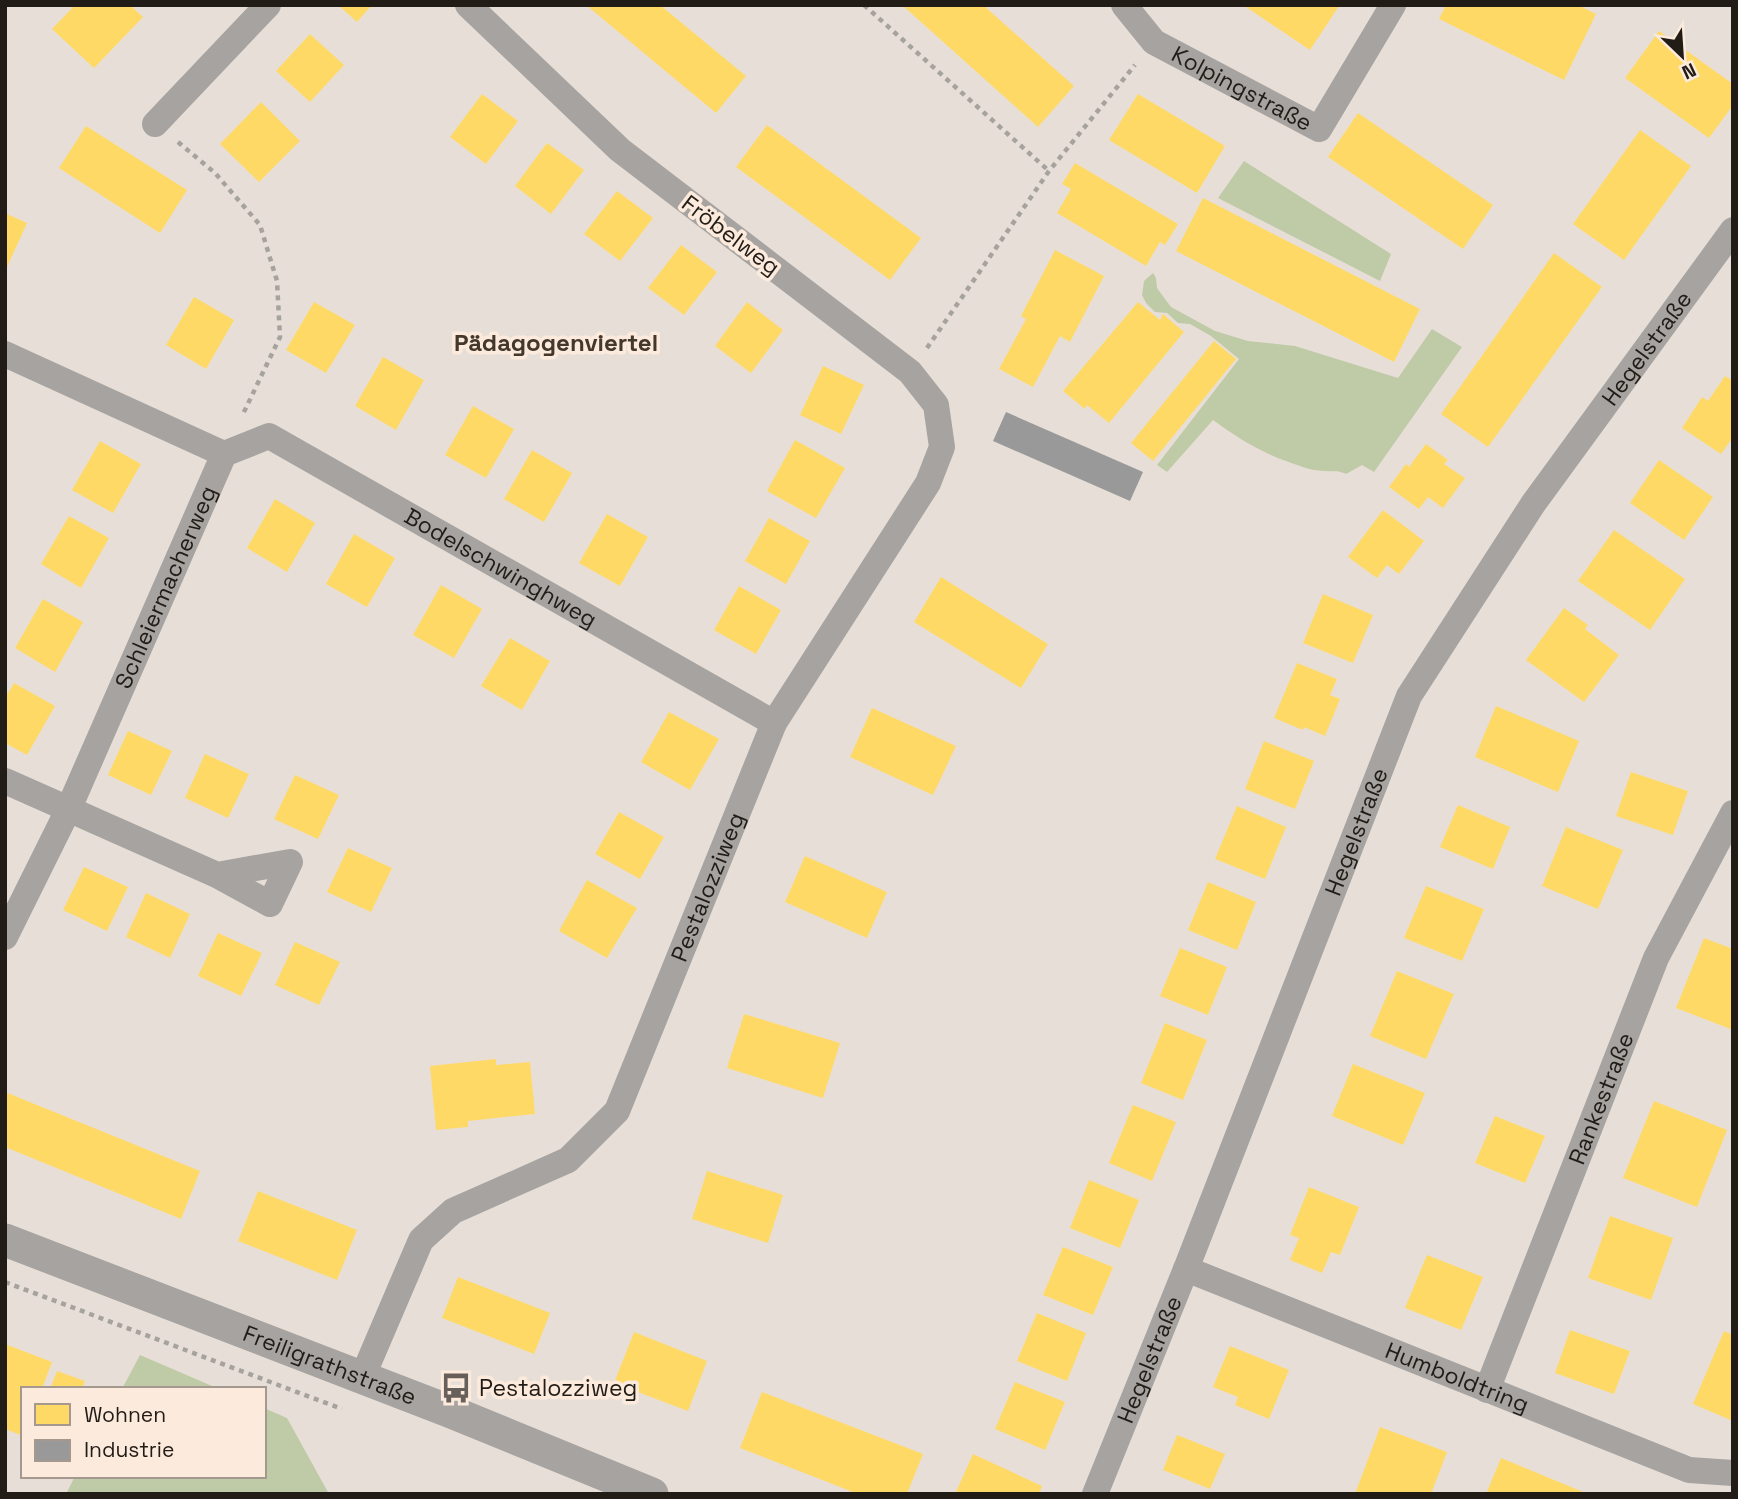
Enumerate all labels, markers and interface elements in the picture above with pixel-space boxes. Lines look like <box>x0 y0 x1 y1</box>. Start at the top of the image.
north arrow <box>1647 21 1717 91</box>
street label: Kolpingstraße <box>1166 39 1317 138</box>
text: N <box>1678 57 1700 85</box>
street label: Fröbelweg <box>676 188 786 282</box>
street label: Hegelstraße <box>1595 285 1699 412</box>
district label: Pädagogenviertel <box>454 327 658 358</box>
street label: Schleiermacherweg <box>108 481 223 693</box>
street label: Bodelschwinghweg <box>399 501 602 634</box>
street label: Hegelstraße <box>1318 763 1395 900</box>
street label: Pestalozziweg <box>664 808 751 966</box>
street label: Rankestraße <box>1562 1028 1640 1169</box>
street label: Hegelstraße <box>1110 1291 1189 1428</box>
street label: Freiligrathstraße <box>239 1318 421 1412</box>
street label: Humboldtring <box>1381 1335 1533 1420</box>
bus stop icon: Pestalozziweg <box>439 1371 473 1405</box>
place label: Pestalozziweg <box>479 1373 637 1403</box>
legend <box>21 1387 266 1478</box>
text: Wohnen <box>84 1401 166 1428</box>
text: Industrie <box>84 1436 174 1463</box>

